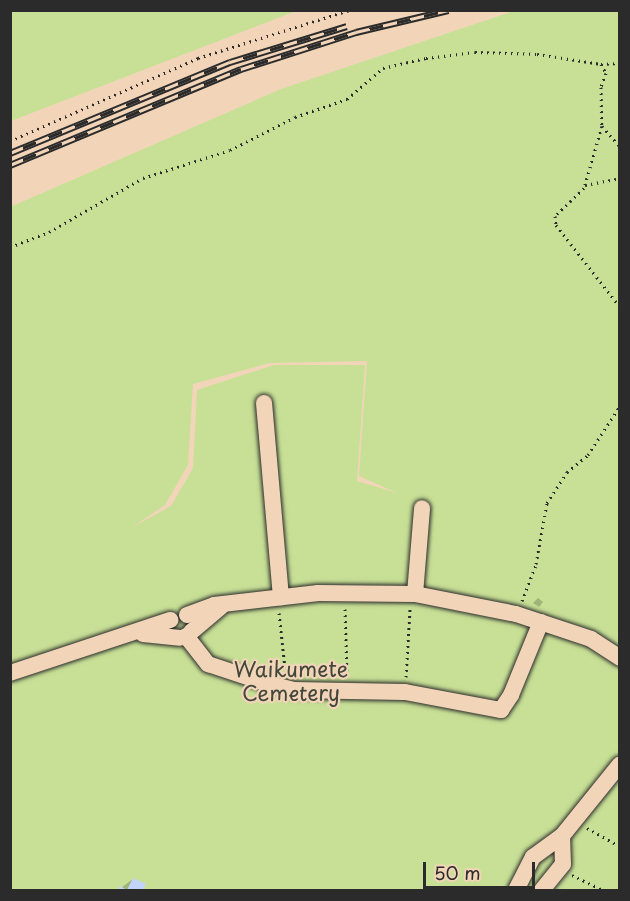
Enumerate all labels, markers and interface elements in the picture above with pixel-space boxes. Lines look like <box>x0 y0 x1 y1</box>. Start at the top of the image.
park label: Waikumete Cemetery <box>234 655 348 705</box>
scale bar <box>426 850 538 888</box>
text: 50 m <box>434 859 481 886</box>

